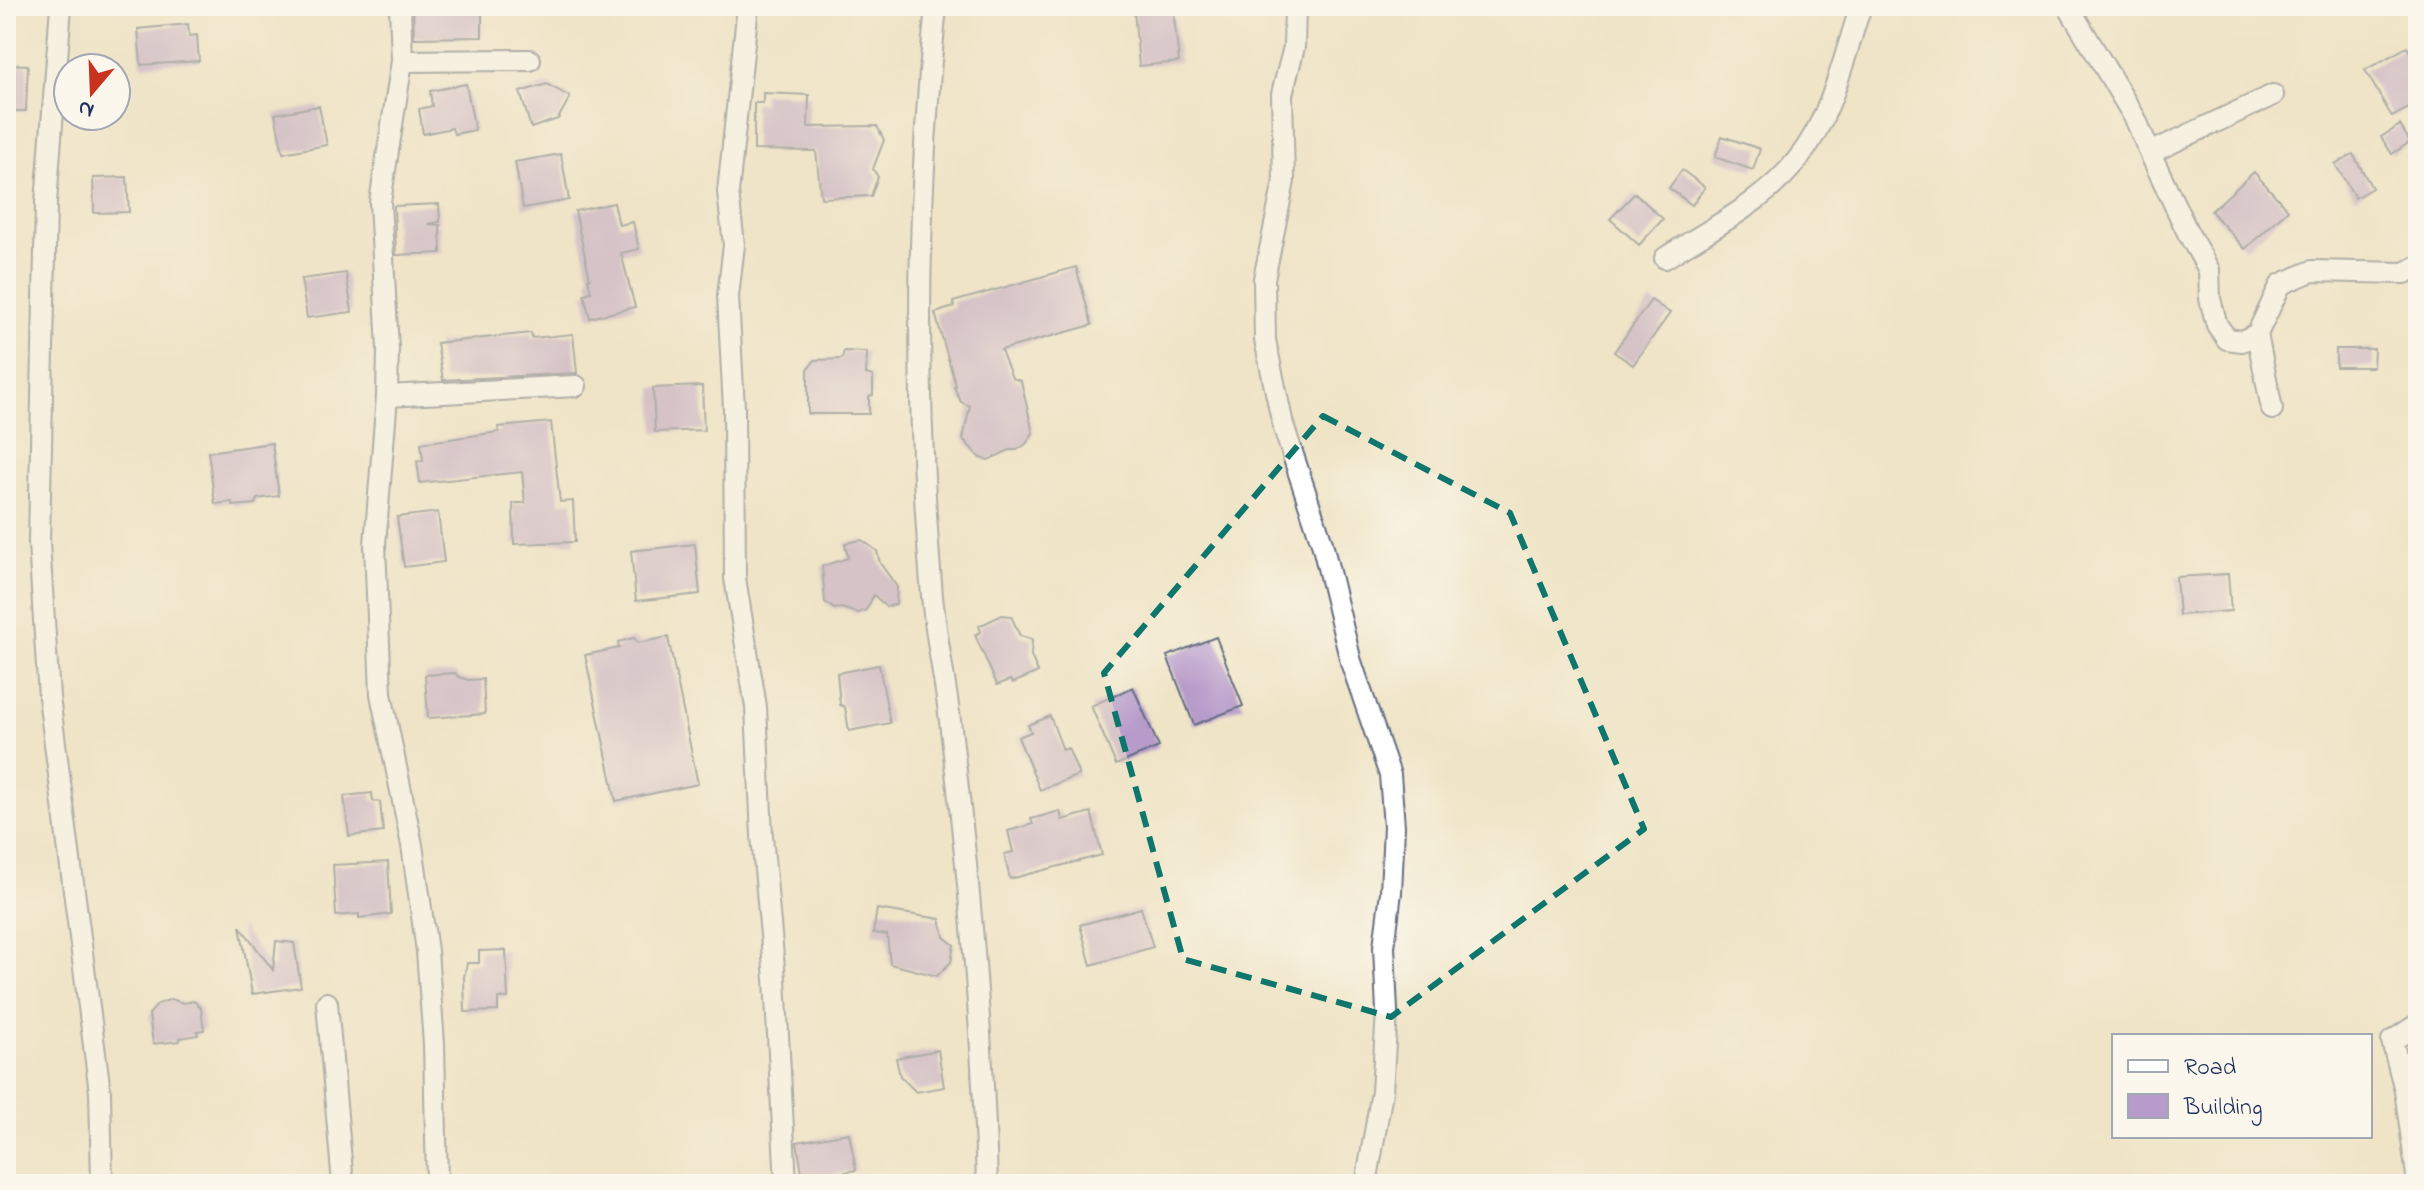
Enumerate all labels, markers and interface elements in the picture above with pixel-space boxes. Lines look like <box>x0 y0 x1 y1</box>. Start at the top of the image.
north arrow <box>52 52 132 132</box>
text: N <box>74 91 99 126</box>
legend <box>2112 1034 2372 1138</box>
text: Road <box>2184 1051 2237 1086</box>
text: Building <box>2183 1091 2263 1126</box>

